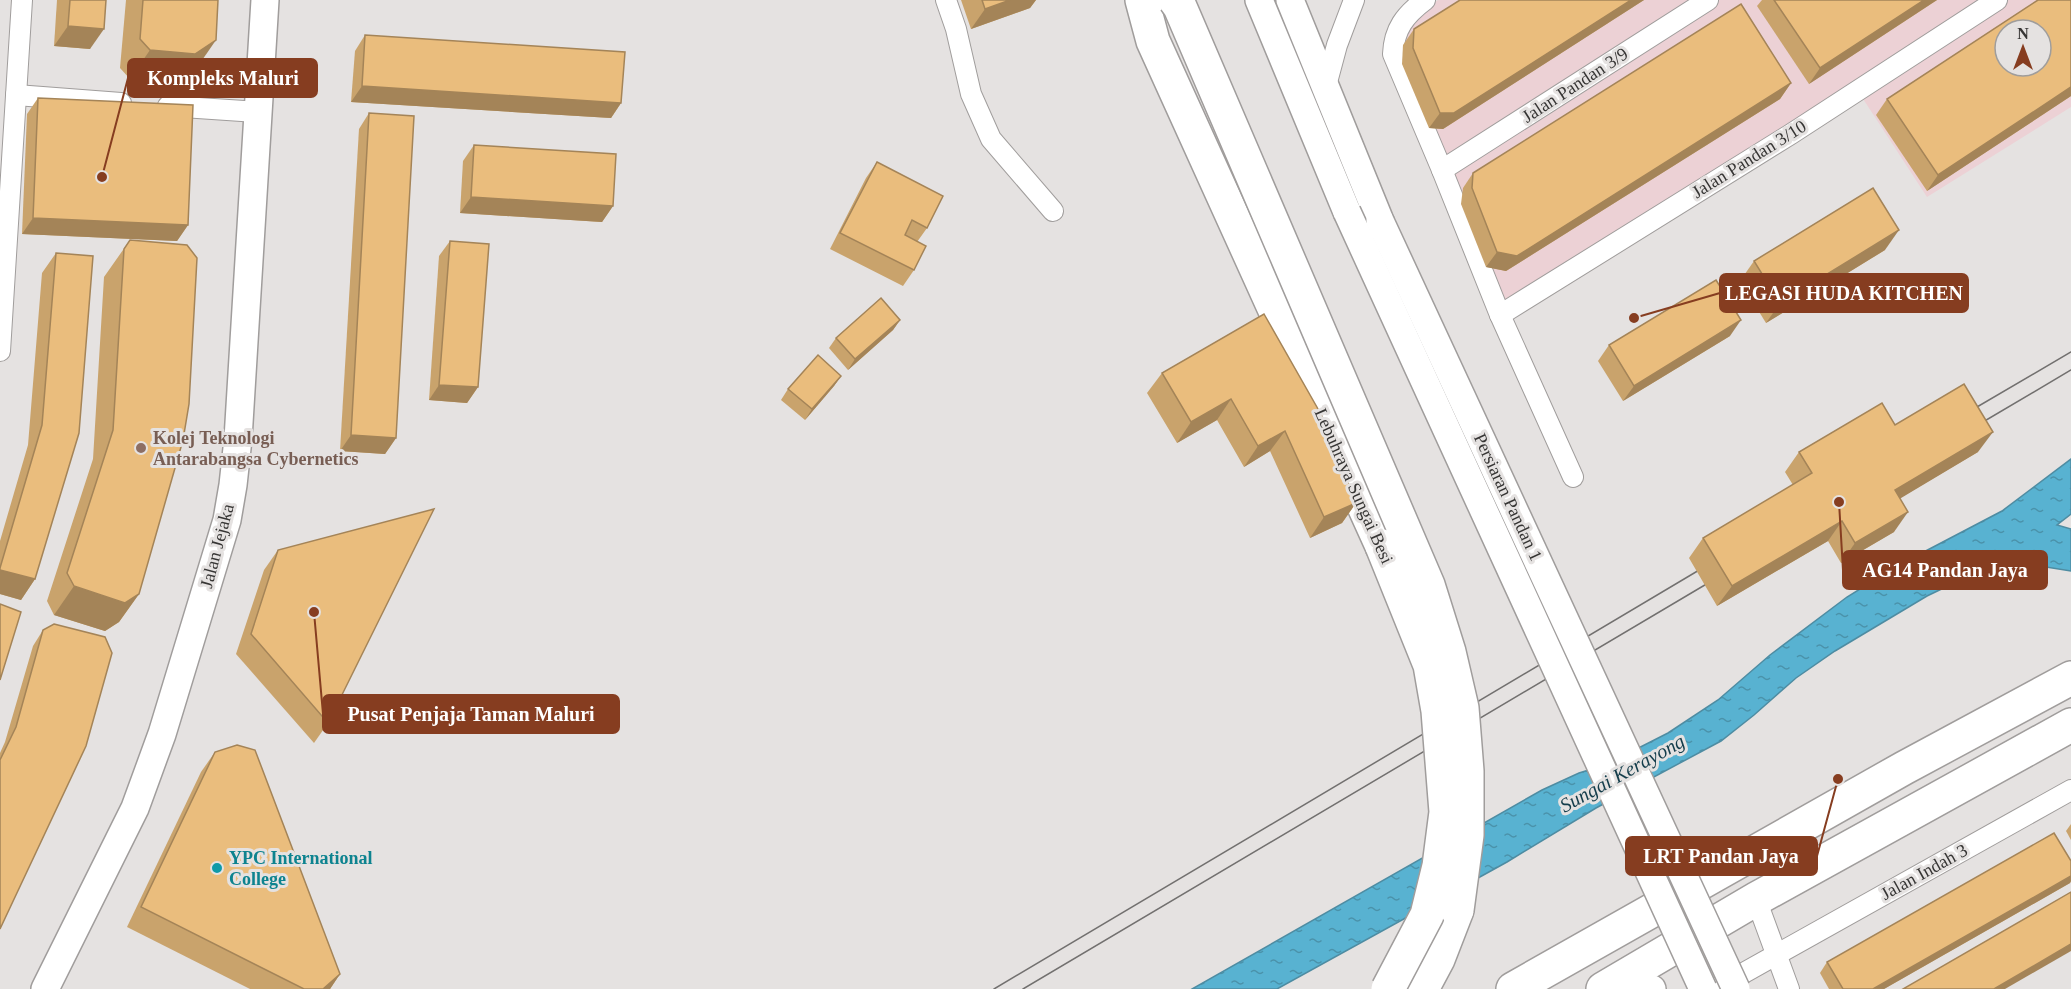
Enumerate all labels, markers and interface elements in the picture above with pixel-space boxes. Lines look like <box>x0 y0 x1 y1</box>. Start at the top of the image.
north arrow <box>1993 18 2053 78</box>
text: N <box>2017 25 2029 42</box>
street label: Jalan Pandan 3/9 <box>1518 43 1632 127</box>
callout: Kompleks Maluri <box>128 59 317 97</box>
text: Kompleks Maluri <box>147 67 299 90</box>
street label: Jalan Pandan 3/10 <box>1688 116 1810 202</box>
callout: LEGASI HUDA KITCHEN <box>1720 274 1968 312</box>
text: LEGASI HUDA KITCHEN <box>1725 282 1963 304</box>
street label: Lebuhraya Sungai Besi <box>1311 405 1397 567</box>
place label: Kolej Teknologi Antarabangsa Cybernetics <box>153 428 359 469</box>
street label: Persiaran Pandan 1 <box>1470 430 1546 564</box>
marker: Kolej Teknologi Antarabangsa Cybernetics <box>134 441 148 455</box>
street label: Jalan Jejaka <box>196 502 238 590</box>
callout: AG14 Pandan Jaya <box>1843 551 2047 589</box>
text: AG14 Pandan Jaya <box>1862 559 2028 582</box>
callout: Pusat Penjaja Taman Maluri <box>323 695 619 733</box>
text: Pusat Penjaja Taman Maluri <box>347 703 595 726</box>
water label: Sungai Kerayong <box>1556 730 1689 817</box>
callout: LRT Pandan Jaya <box>1626 837 1817 875</box>
street label: Jalan Indah 3 <box>1877 840 1971 904</box>
text: LRT Pandan Jaya <box>1643 845 1799 868</box>
place label: YPC International College <box>229 848 373 889</box>
marker: YPC International College <box>210 861 224 875</box>

